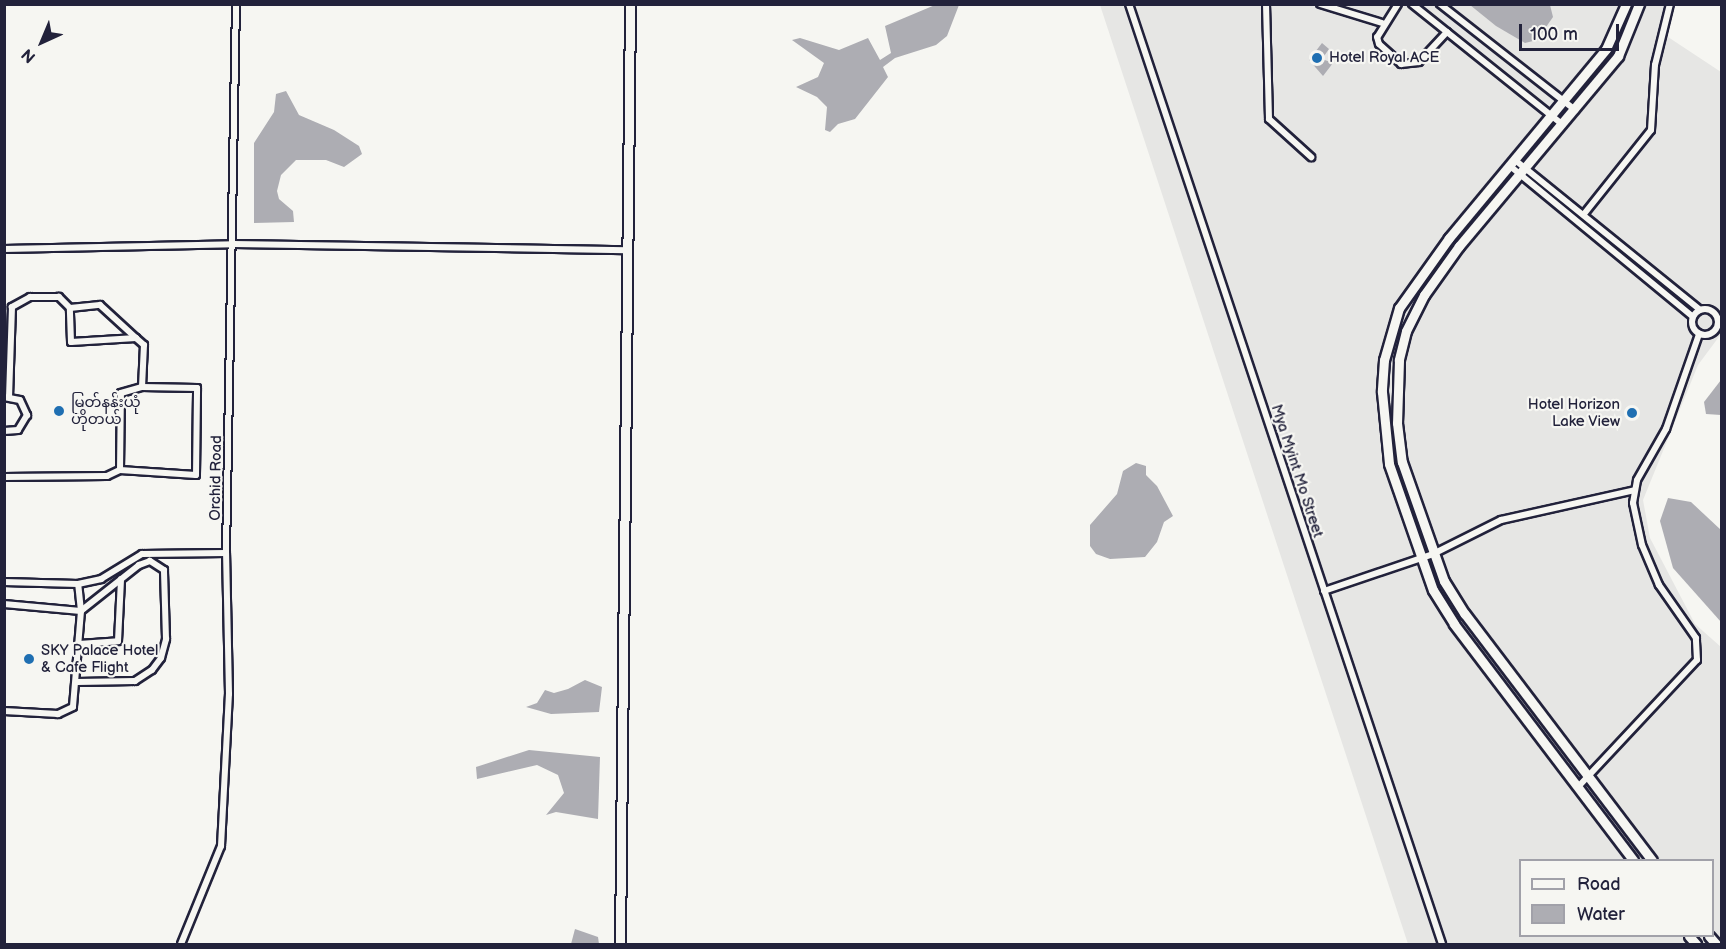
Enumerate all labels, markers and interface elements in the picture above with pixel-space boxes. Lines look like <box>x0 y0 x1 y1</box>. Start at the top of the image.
north arrow <box>12 12 72 72</box>
scale bar <box>1522 12 1622 50</box>
text: 100 m <box>1530 24 1578 45</box>
text: N <box>18 44 40 66</box>
place label: Hotel Royal ACE <box>1329 49 1439 67</box>
marker: Hotel Royal ACE <box>1310 51 1324 65</box>
place label: မြတ်နန်းယုံ ဟိုတယ် <box>71 393 141 428</box>
place label: Hotel Horizon Lake View <box>1528 395 1620 430</box>
street label: Mya Myint Mo Street <box>1267 402 1327 540</box>
marker: မြတ်နန်းယုံ ဟိုတယ် <box>52 404 66 418</box>
marker: Hotel Horizon Lake View <box>1625 406 1639 420</box>
street label: Orchid Road <box>206 435 226 521</box>
place label: SKY Palace Hotel & Cafe Flight <box>41 641 158 676</box>
marker: SKY Palace Hotel & Cafe Flight <box>22 652 36 666</box>
legend <box>1519 859 1714 937</box>
text: Road <box>1577 874 1621 895</box>
text: Water <box>1577 904 1625 925</box>

